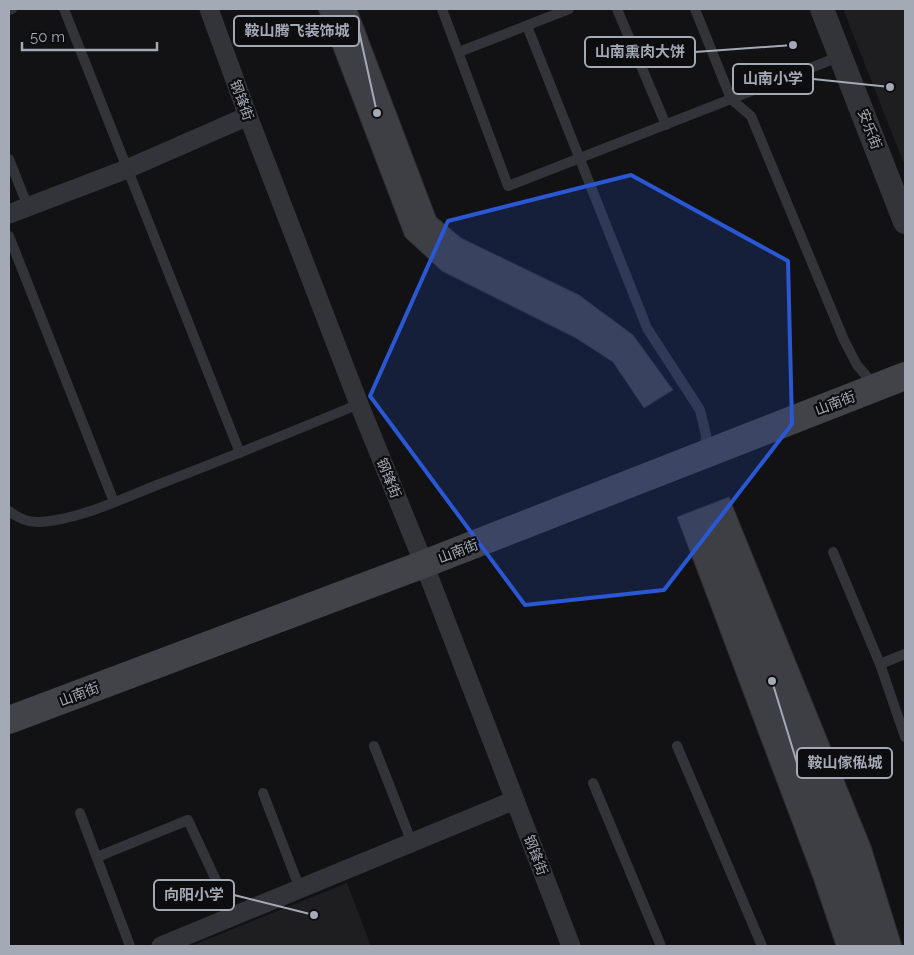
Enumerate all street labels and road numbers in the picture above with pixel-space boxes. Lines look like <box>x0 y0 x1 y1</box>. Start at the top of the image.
street label: 钢锋街 <box>227 78 257 122</box>
street label: 安乐街 <box>855 107 885 151</box>
street label: 山南街 <box>813 388 857 418</box>
street label: 钢锋街 <box>374 456 404 500</box>
street label: 山南街 <box>436 536 480 566</box>
street label: 山南街 <box>57 679 101 709</box>
street label: 钢锋街 <box>521 833 551 877</box>

